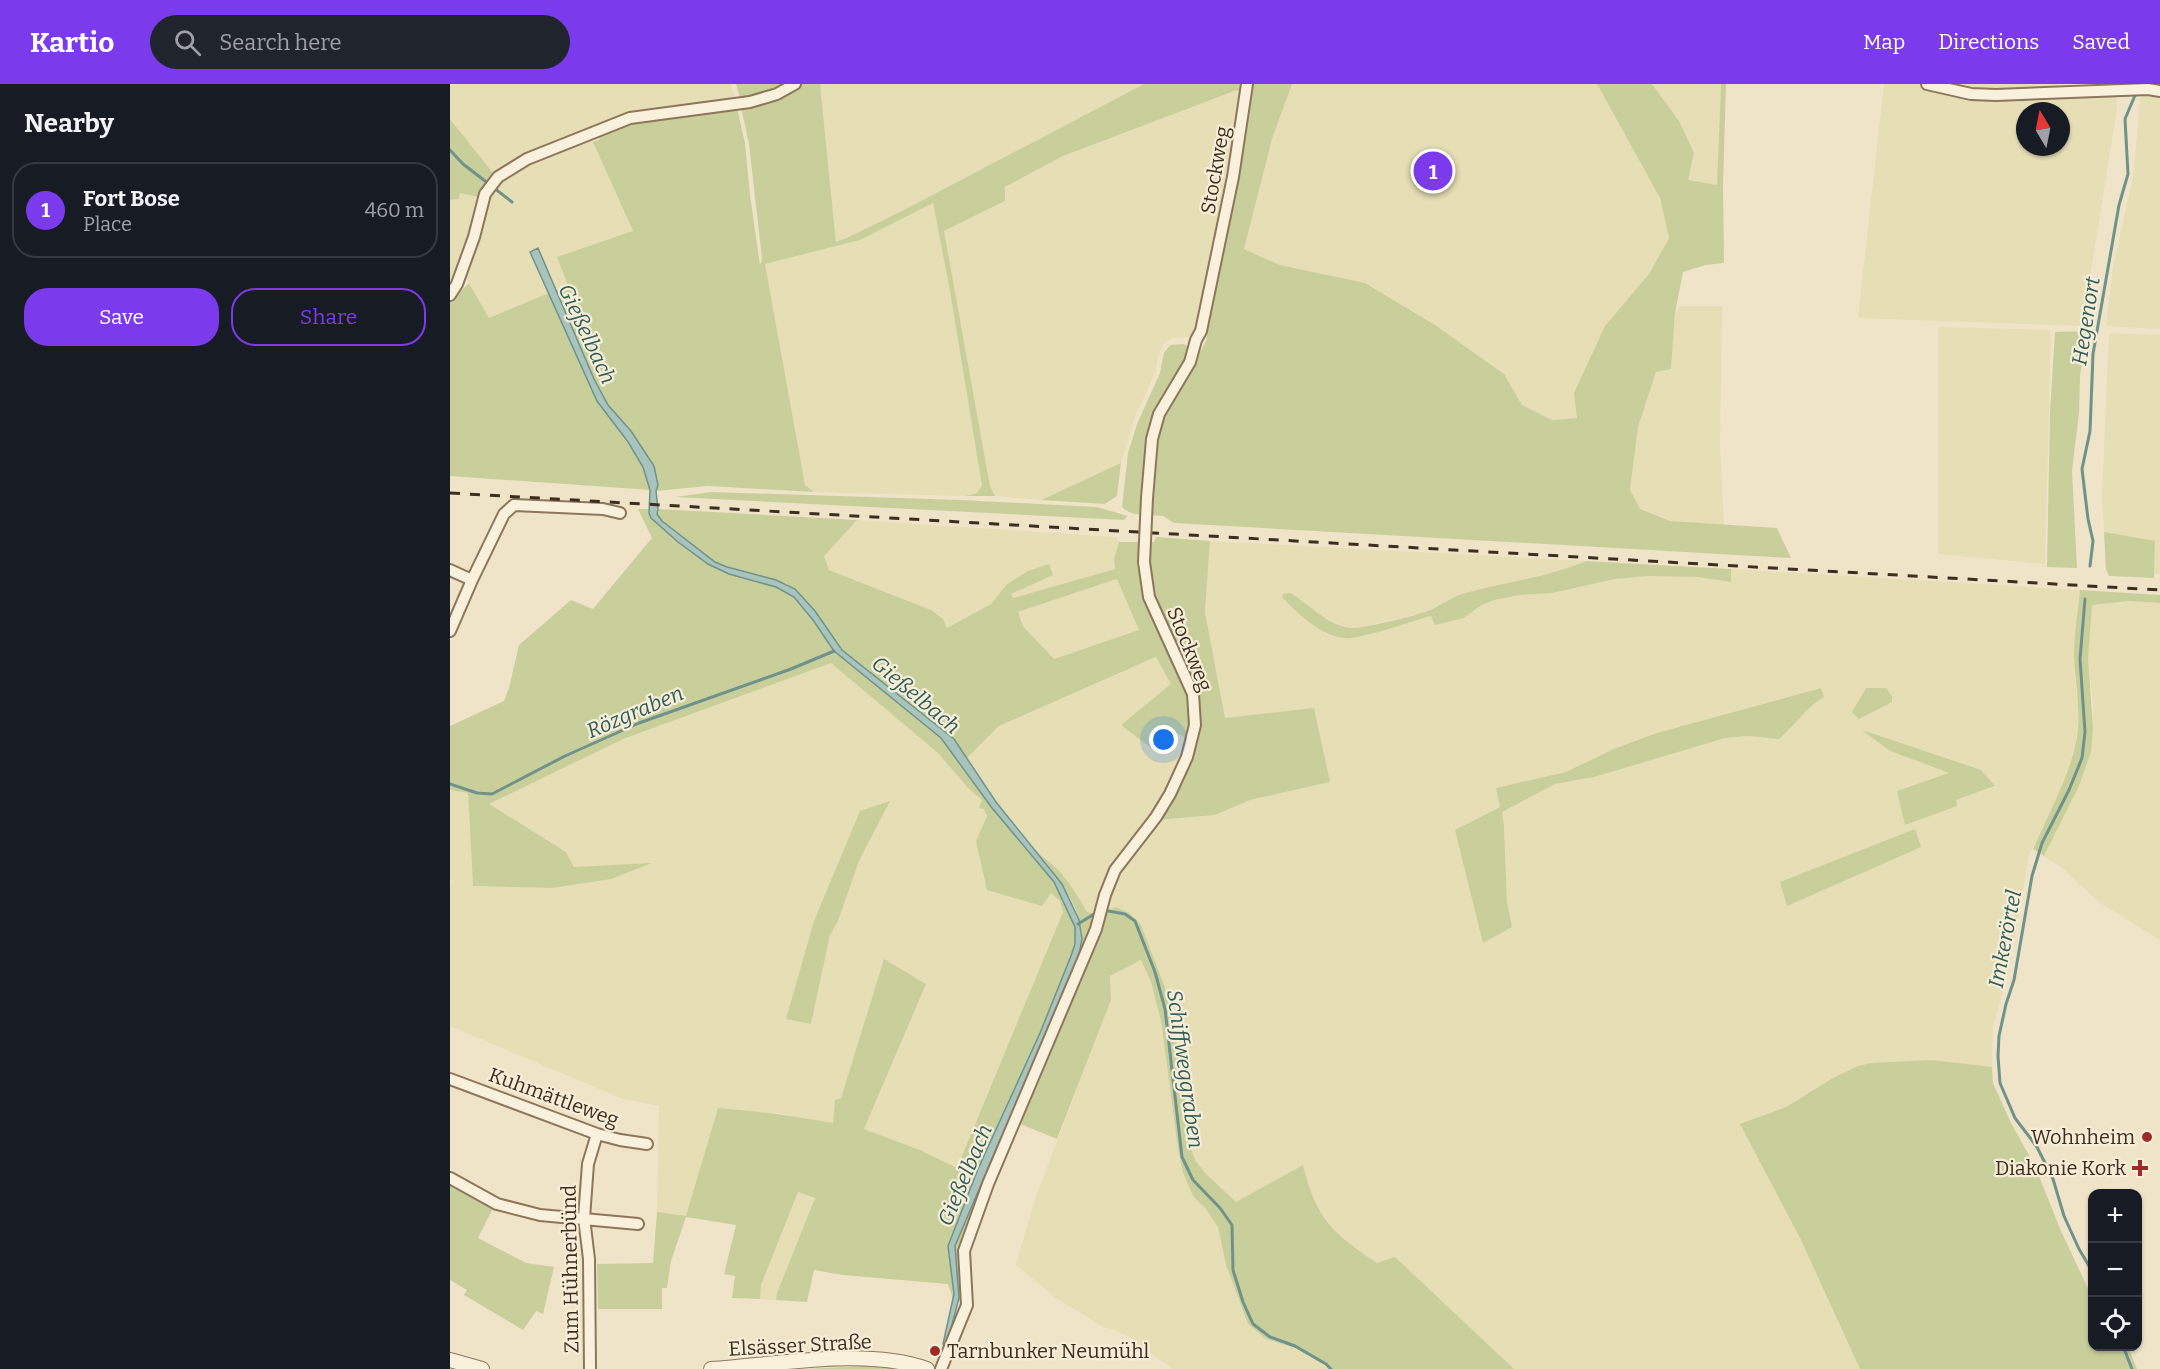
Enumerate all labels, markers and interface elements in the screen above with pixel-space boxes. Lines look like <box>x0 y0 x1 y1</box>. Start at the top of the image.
search box <box>150 15 570 69</box>
text: Kartio <box>30 26 114 59</box>
icon: search <box>171 26 204 59</box>
text: Search here <box>219 29 341 56</box>
text: Map <box>1863 29 1905 55</box>
text: Directions <box>1938 29 2039 55</box>
text: Saved <box>2072 29 2130 55</box>
north arrow <box>2016 102 2070 156</box>
text: Nearby <box>24 108 114 139</box>
street label: Stockweg <box>1195 124 1235 216</box>
pin: 1 <box>1414 148 1452 194</box>
text: Fort Bose <box>83 185 180 212</box>
text: 1 <box>41 198 50 222</box>
text: 460 m <box>365 198 424 222</box>
text: Place <box>83 212 132 236</box>
water label: Hegenort <box>2066 274 2106 367</box>
water label: Gießelbach <box>553 280 621 388</box>
button: Save <box>24 288 219 346</box>
button: Share <box>231 288 426 346</box>
street label: Stockweg <box>1162 603 1218 695</box>
water label: Gießelbach <box>867 651 965 739</box>
water label: Rözgraben <box>583 680 687 744</box>
your location <box>1149 725 1178 754</box>
water label: Imkerörtel <box>1983 887 2027 990</box>
water label: Schiffweggraben <box>1161 988 1209 1150</box>
street label: Kuhmättleweg <box>486 1062 622 1132</box>
water label: Gießelbach <box>932 1121 998 1229</box>
place label: Wohnheim <box>2031 1125 2135 1149</box>
marker: Wohnheim <box>2140 1130 2154 1144</box>
place label: Diakonie Kork <box>1995 1156 2127 1180</box>
marker: Diakonie Kork <box>2131 1159 2149 1177</box>
street label: Zum Hühnerbünd <box>557 1184 583 1354</box>
map controls <box>2088 1189 2142 1351</box>
button: + <box>2088 1189 2142 1243</box>
button: − <box>2088 1243 2142 1297</box>
button: locate <box>2088 1297 2142 1351</box>
street label: Elsässer Straße <box>728 1329 872 1361</box>
place label: Tarnbunker Neumühl <box>947 1339 1150 1363</box>
marker: Tarnbunker Neumühl <box>928 1344 942 1358</box>

